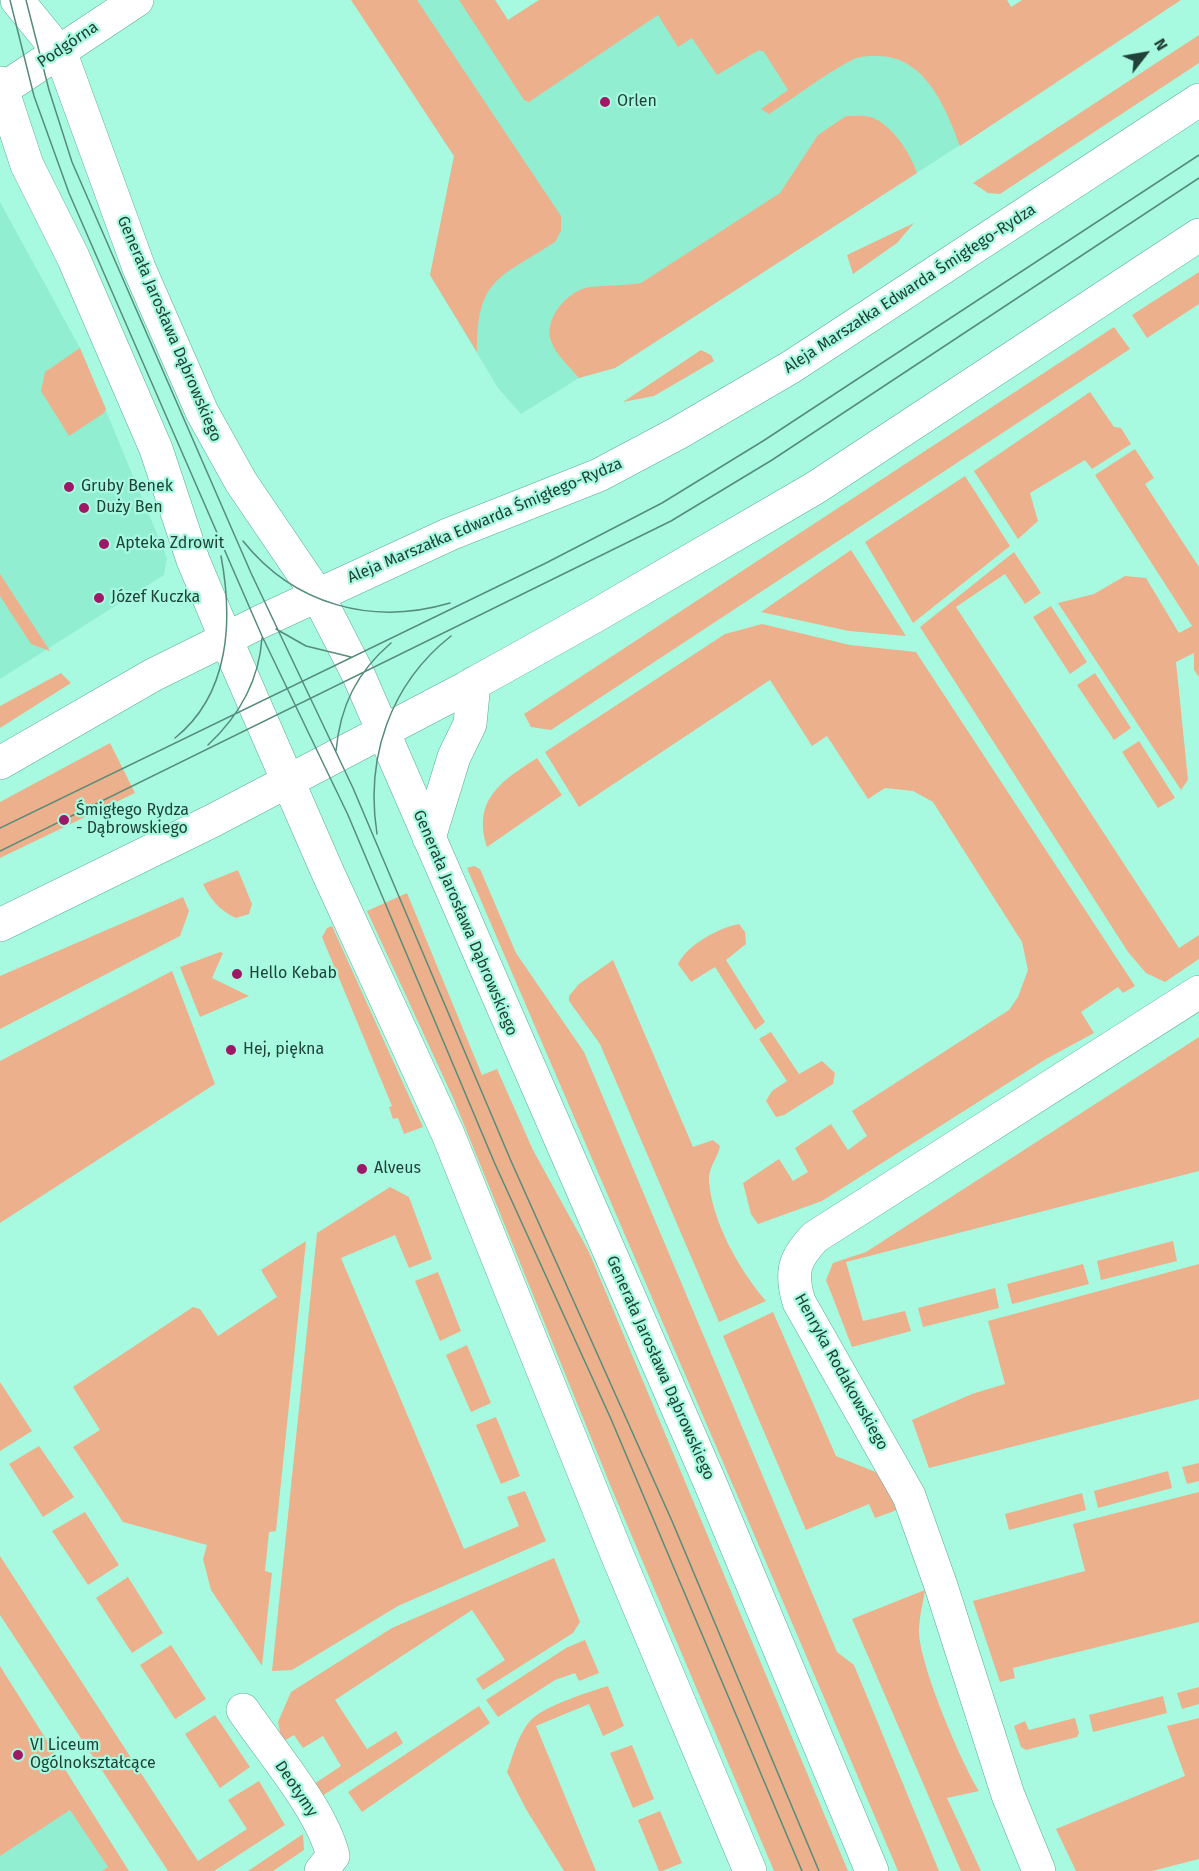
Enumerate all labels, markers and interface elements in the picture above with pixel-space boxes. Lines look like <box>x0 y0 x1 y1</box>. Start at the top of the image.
street label: Podgórna <box>34 18 102 72</box>
north arrow <box>1115 24 1175 84</box>
text: N <box>1150 35 1172 54</box>
place label: Orlen <box>617 92 657 112</box>
marker: Orlen <box>598 95 612 109</box>
street label: Aleja Marszałka Edwarda Śmigłego-Rydza <box>780 200 1040 378</box>
street label: Generała Jarosława Dąbrowskiego <box>113 213 225 445</box>
street label: Aleja Marszałka Edwarda Śmigłego-Rydza <box>345 454 625 588</box>
place label: Gruby Benek <box>81 477 173 497</box>
marker: Gruby Benek <box>62 480 76 494</box>
place label: Duży Ben <box>96 498 163 518</box>
marker: Duży Ben <box>77 501 91 515</box>
place label: Apteka Zdrowit <box>116 534 224 554</box>
marker: Apteka Zdrowit <box>97 537 111 551</box>
place label: Józef Kuczka <box>111 588 200 608</box>
marker: Józef Kuczka <box>92 591 106 605</box>
place label: Śmigłego Rydza - Dąbrowskiego <box>76 801 189 839</box>
street label: Generała Jarosława Dąbrowskiego <box>409 807 521 1039</box>
marker: Śmigłego Rydza - Dąbrowskiego <box>57 813 71 827</box>
place label: Hello Kebab <box>249 964 337 984</box>
marker: Hello Kebab <box>230 967 244 981</box>
place label: Hej, piękna <box>243 1040 324 1060</box>
marker: Hej, piękna <box>224 1043 238 1057</box>
place label: Alveus <box>374 1159 421 1179</box>
marker: Alveus <box>355 1162 369 1176</box>
street label: Generała Jarosława Dąbrowskiego <box>602 1253 718 1483</box>
street label: Henryka Rodakowskiego <box>790 1290 892 1454</box>
place label: VI Liceum Ogólnokształcące <box>30 1736 156 1774</box>
marker: VI Liceum Ogólnokształcące <box>11 1748 25 1762</box>
street label: Deotymy <box>270 1757 322 1821</box>

